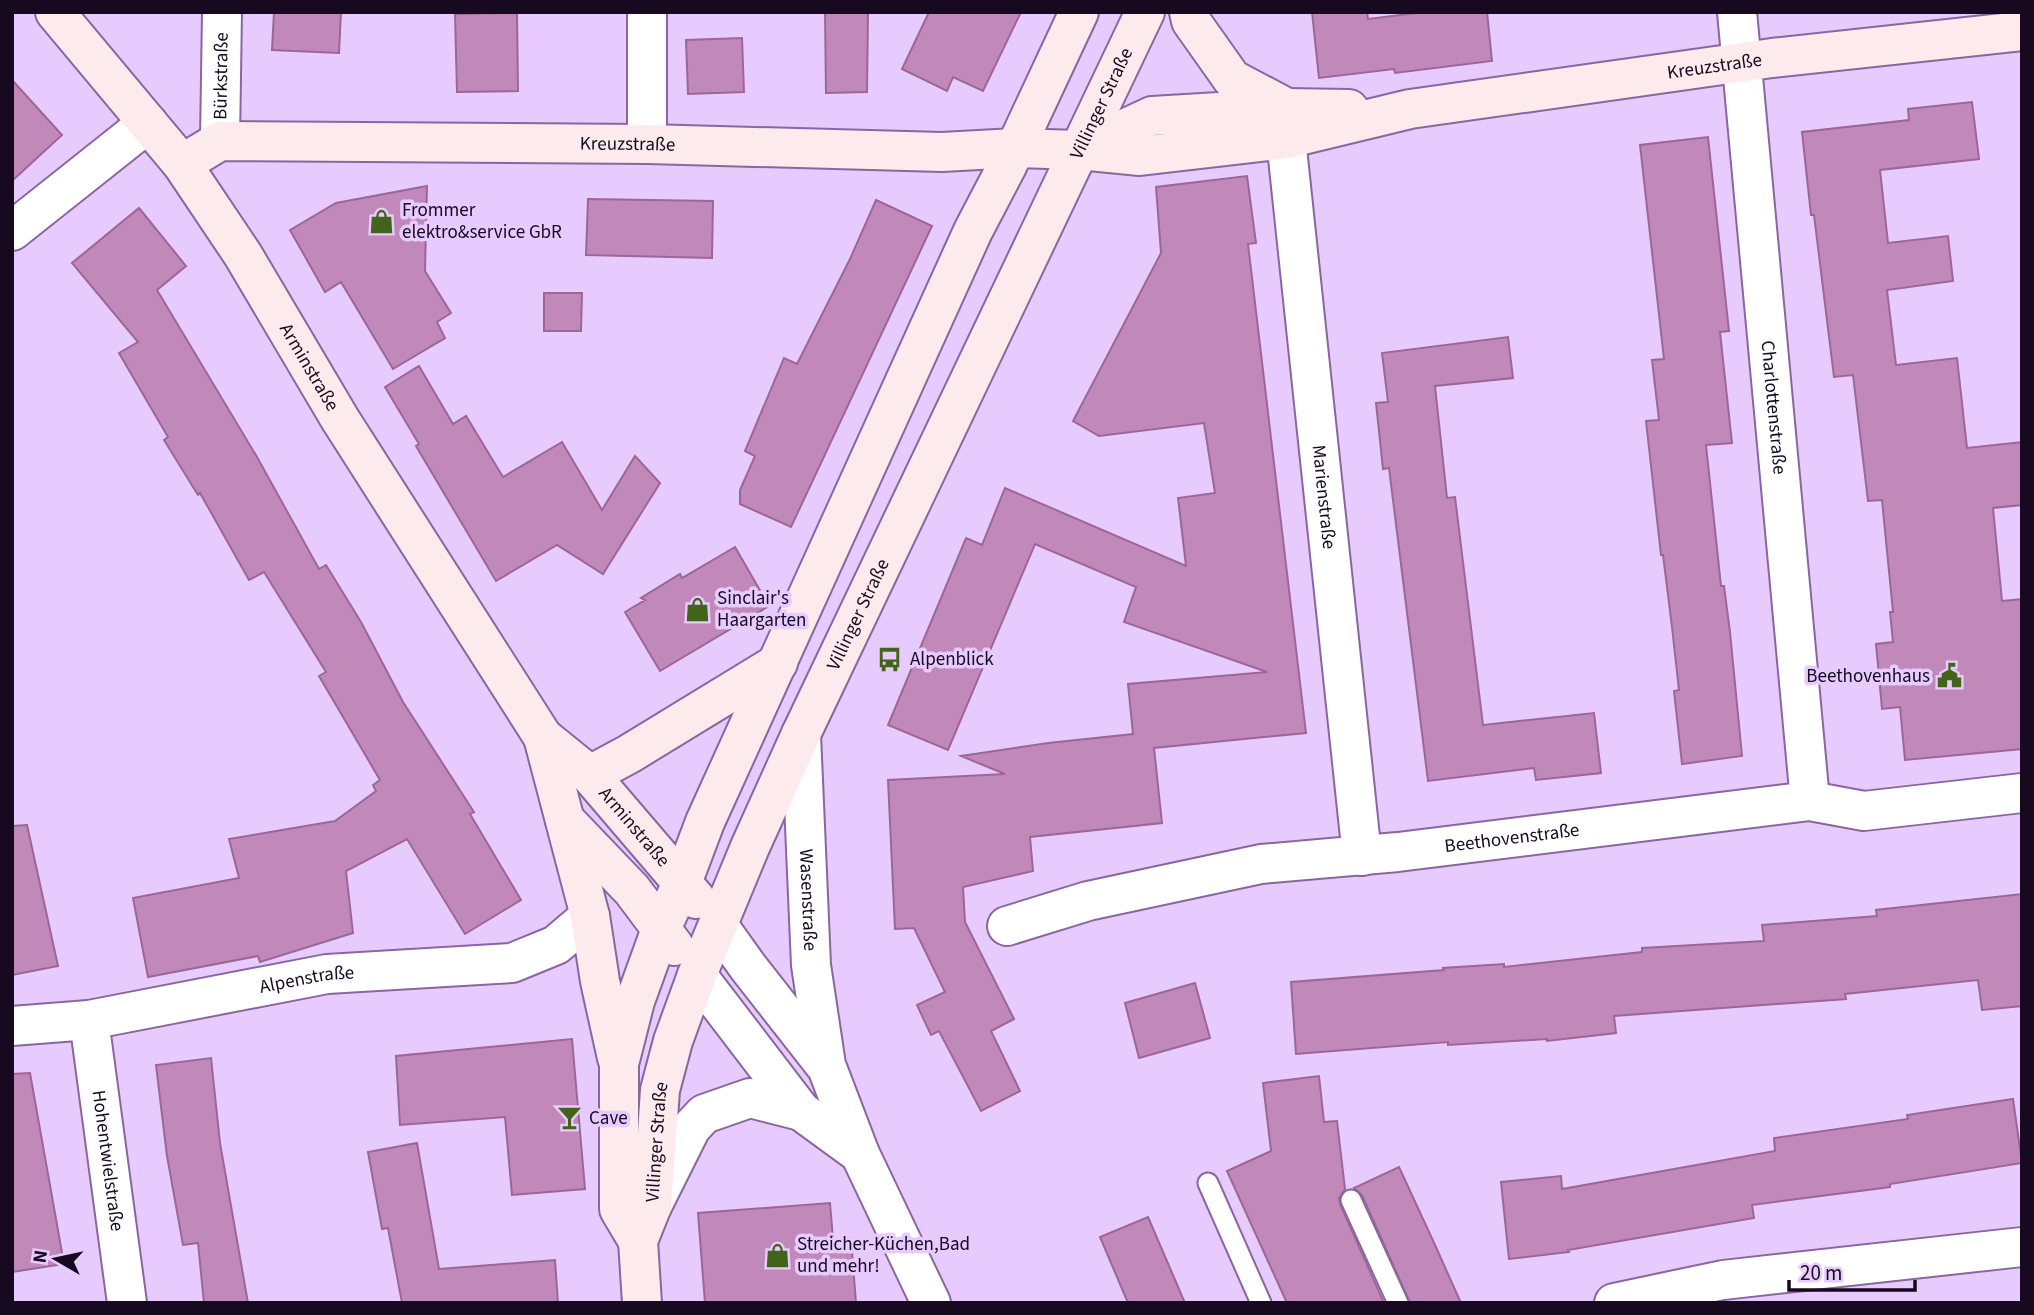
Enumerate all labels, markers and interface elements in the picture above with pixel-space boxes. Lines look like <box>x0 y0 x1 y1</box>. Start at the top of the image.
street label: Bürkstraße <box>207 32 235 120</box>
street label: Villinger Straße <box>1063 43 1140 164</box>
street label: Kreuzstraße <box>1665 46 1764 86</box>
street label: Kreuzstraße <box>580 130 676 158</box>
place label: Frommer elektro&service GbR <box>402 197 562 246</box>
shop icon: Frommer elektro&service GbR <box>368 207 396 235</box>
street label: Arminstraße <box>273 318 346 416</box>
street label: Charlottenstraße <box>1754 339 1793 475</box>
street label: Marienstraße <box>1305 444 1343 550</box>
street label: Villinger Straße <box>820 554 896 675</box>
place label: Sinclair's Haargarten <box>717 585 806 634</box>
shop icon: Sinclair's Haargarten <box>683 595 711 623</box>
bus stop icon: Alpenblick <box>876 645 904 673</box>
place label: Alpenblick <box>910 646 994 673</box>
public building icon: Beethovenhaus <box>1936 662 1964 690</box>
place label: Beethovenhaus <box>1806 663 1930 690</box>
street label: Arminstraße <box>592 781 676 873</box>
street label: Beethovenstraße <box>1443 816 1581 860</box>
street label: Wasenstraße <box>792 848 824 951</box>
street label: Alpenstraße <box>257 959 355 1000</box>
street label: Villinger Straße <box>639 1079 675 1203</box>
street label: Hohentwielstraße <box>85 1089 131 1233</box>
bar icon: Cave <box>555 1104 583 1132</box>
place label: Cave <box>589 1105 628 1132</box>
north arrow <box>21 1224 91 1294</box>
place label: Streicher-Küchen,Bad und mehr! <box>797 1231 970 1280</box>
shop icon: Streicher-Küchen,Bad und mehr! <box>763 1241 791 1269</box>
text: N <box>26 1248 55 1265</box>
scale bar <box>1789 1248 1915 1292</box>
text: 20 m <box>1800 1258 1842 1288</box>

